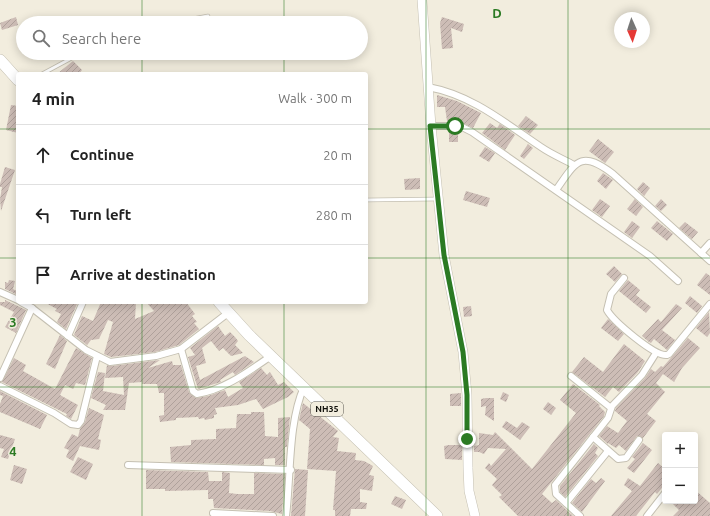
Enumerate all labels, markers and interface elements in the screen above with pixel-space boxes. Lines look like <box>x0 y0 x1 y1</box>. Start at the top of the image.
text: D <box>492 6 502 20</box>
north arrow <box>614 12 650 48</box>
search box <box>16 16 368 60</box>
icon: search <box>30 27 52 49</box>
text: Search here <box>62 30 141 47</box>
text: 4 min <box>32 89 75 108</box>
text: Walk · 300 m <box>278 91 352 105</box>
route start <box>446 117 464 135</box>
icon: ahead <box>32 144 54 166</box>
text: Continue <box>70 146 134 163</box>
text: 20 m <box>323 148 352 162</box>
icon: left <box>32 204 54 226</box>
text: Turn left <box>70 206 131 223</box>
text: 280 m <box>316 208 352 222</box>
icon: arrive <box>32 264 54 286</box>
text: Arrive at destination <box>70 266 216 283</box>
text: 3 <box>9 315 17 329</box>
road number: NH35 <box>311 402 343 416</box>
route end <box>458 430 476 448</box>
map controls <box>662 432 698 504</box>
button: + <box>662 432 698 468</box>
text: 4 <box>9 444 17 458</box>
button: − <box>662 468 698 504</box>

